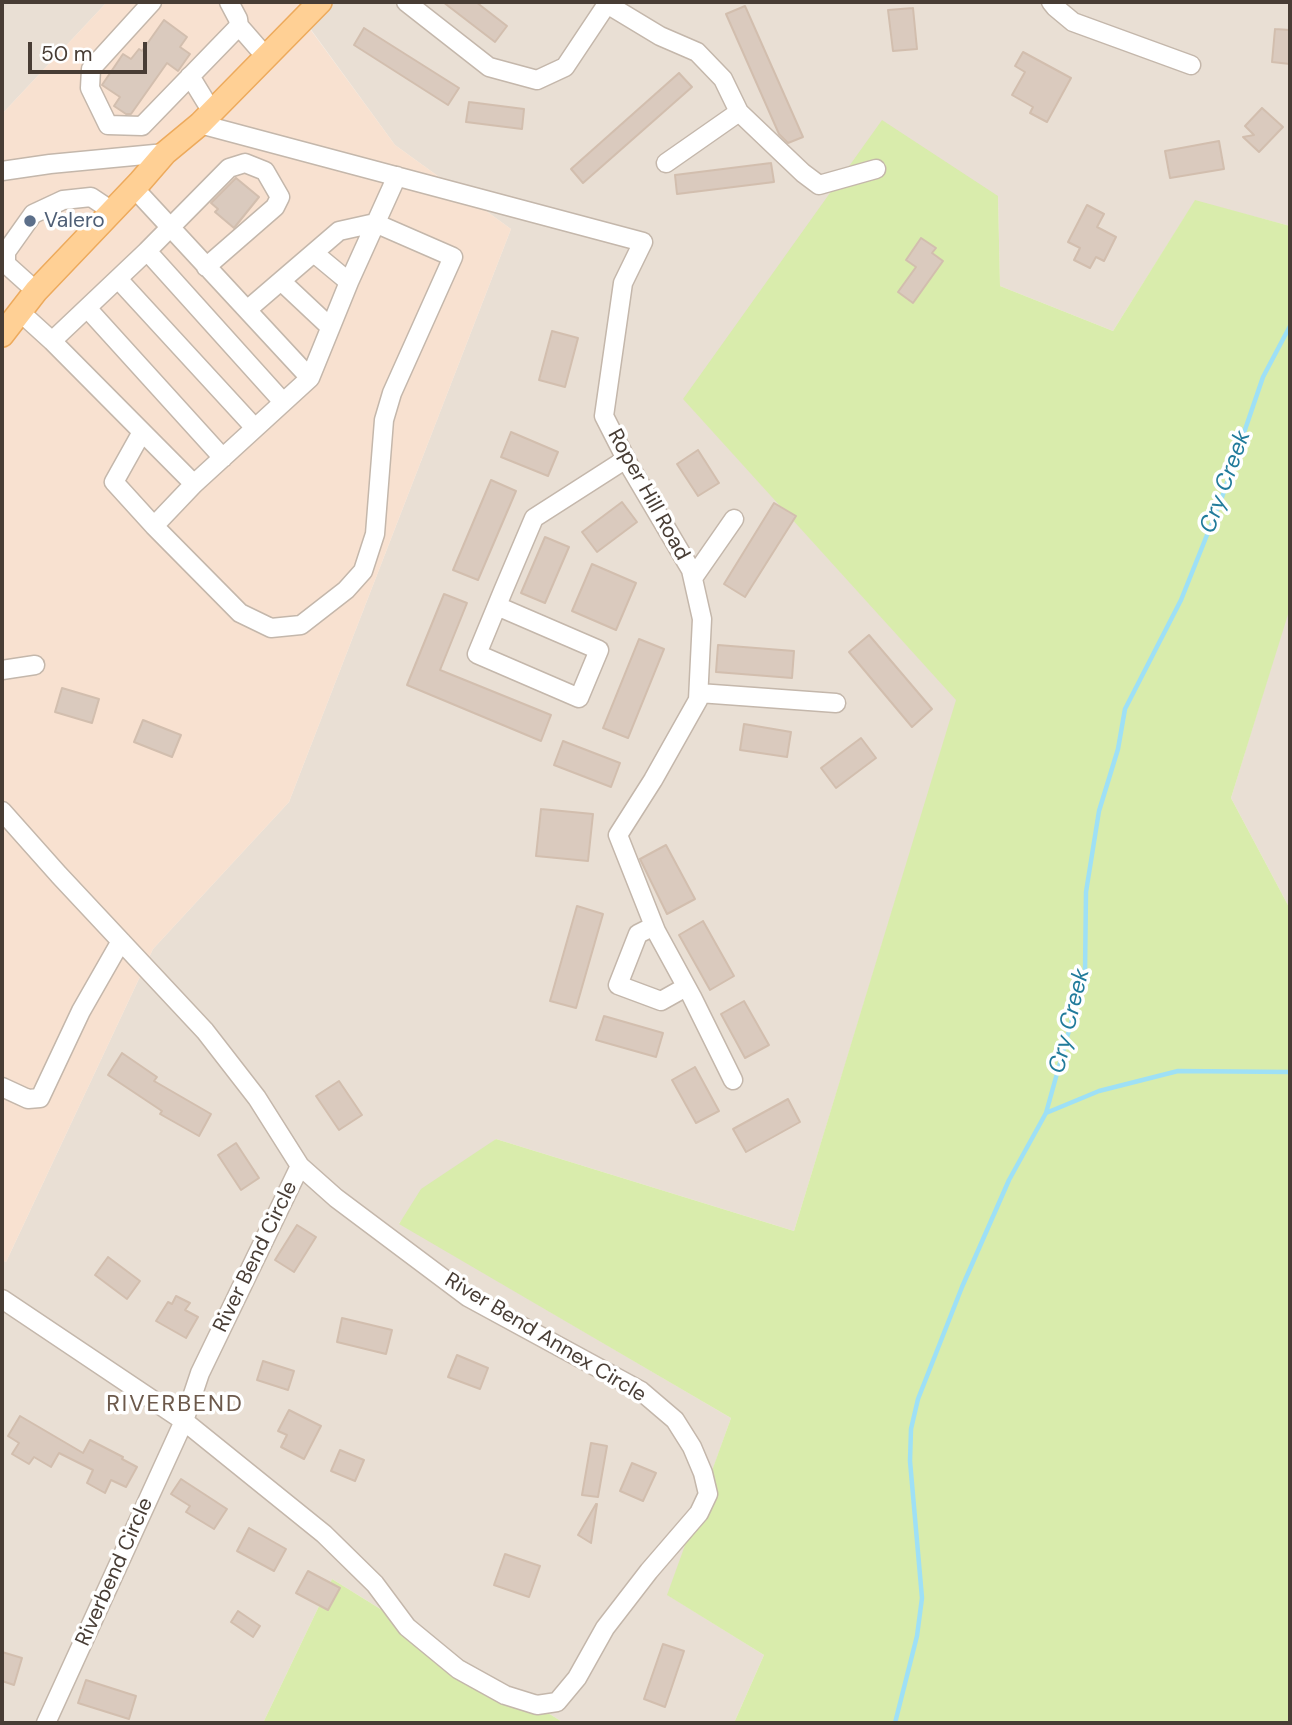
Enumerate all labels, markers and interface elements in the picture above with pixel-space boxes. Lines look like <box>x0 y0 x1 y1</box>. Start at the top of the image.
scale bar <box>32 28 150 72</box>
text: 50 m <box>41 40 92 68</box>
place label: Valero <box>44 208 105 234</box>
marker: Valero <box>22 213 38 229</box>
street label: Roper Hill Road <box>602 425 694 565</box>
water label: Cry Creek <box>1195 427 1257 537</box>
water label: Cry Creek <box>1044 966 1096 1076</box>
street label: River Bend Circle <box>209 1177 303 1337</box>
street label: River Bend Annex Circle <box>440 1268 650 1408</box>
district label: RIVERBEND <box>107 1391 243 1419</box>
street label: Riverbend Circle <box>71 1494 159 1650</box>

